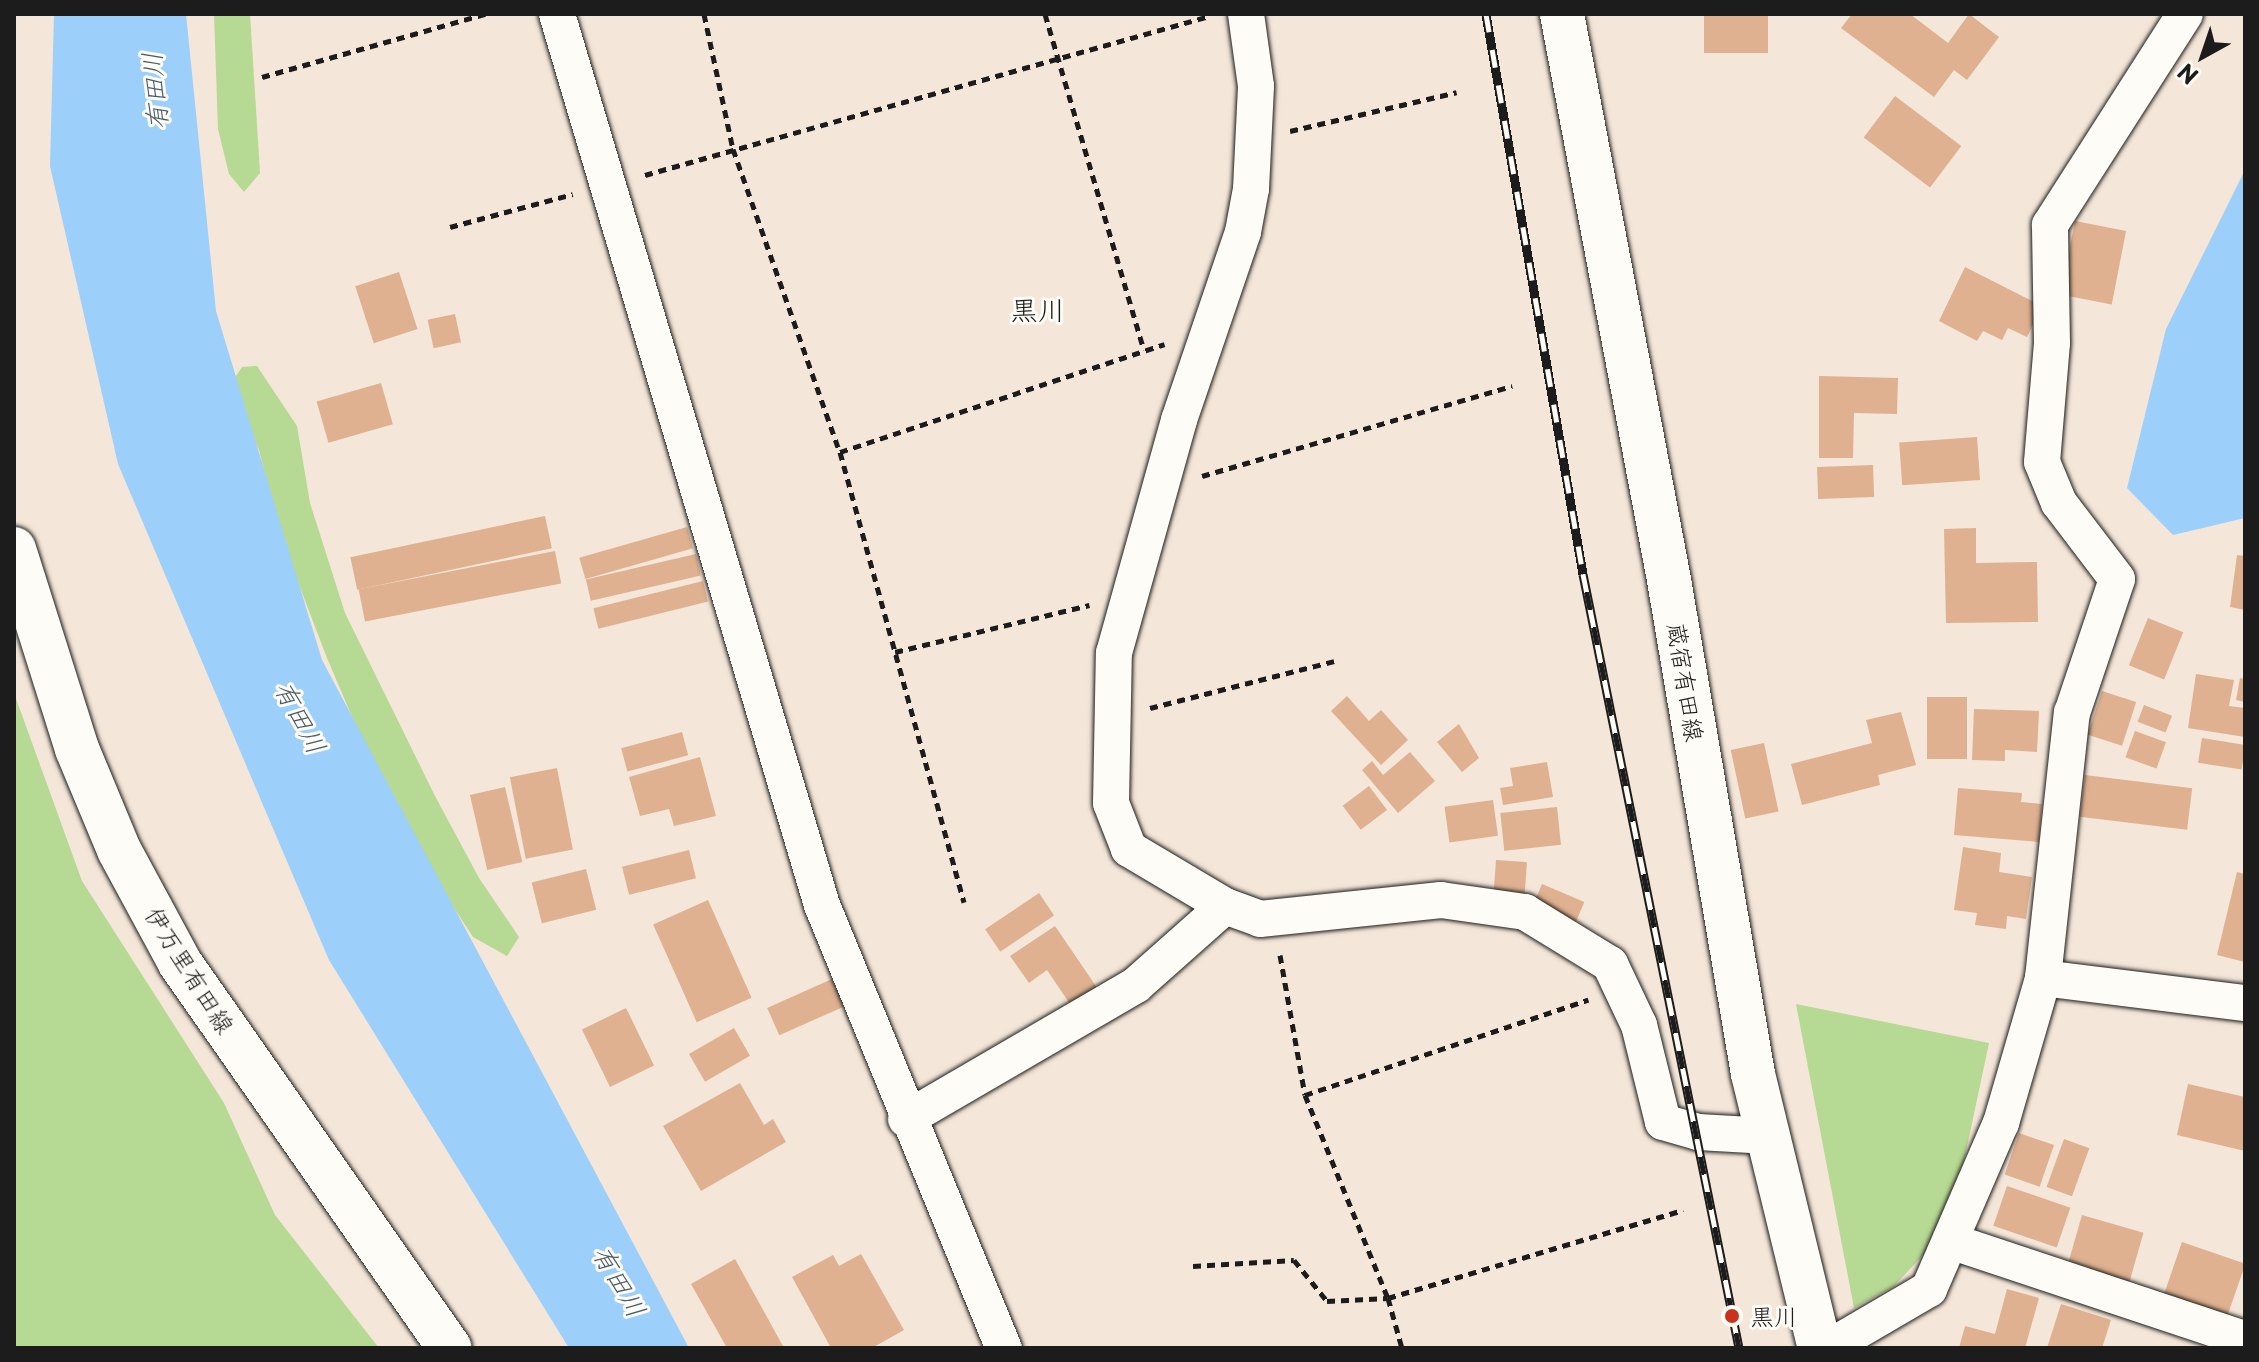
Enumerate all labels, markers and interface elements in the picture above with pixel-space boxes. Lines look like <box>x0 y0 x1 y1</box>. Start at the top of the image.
north arrow <box>2163 16 2243 96</box>
water label: 有田川 <box>135 51 173 131</box>
text: N <box>2170 57 2205 93</box>
district label: 黒川 <box>1010 292 1066 326</box>
street label: 蔵宿有田線 <box>1662 620 1710 744</box>
water label: 有田川 <box>269 675 333 759</box>
street label: 伊万里有田線 <box>140 901 240 1039</box>
water label: 有田川 <box>587 1239 653 1323</box>
place label: 黒川 <box>1750 1302 1798 1330</box>
marker: 黒川 <box>1721 1305 1743 1327</box>

